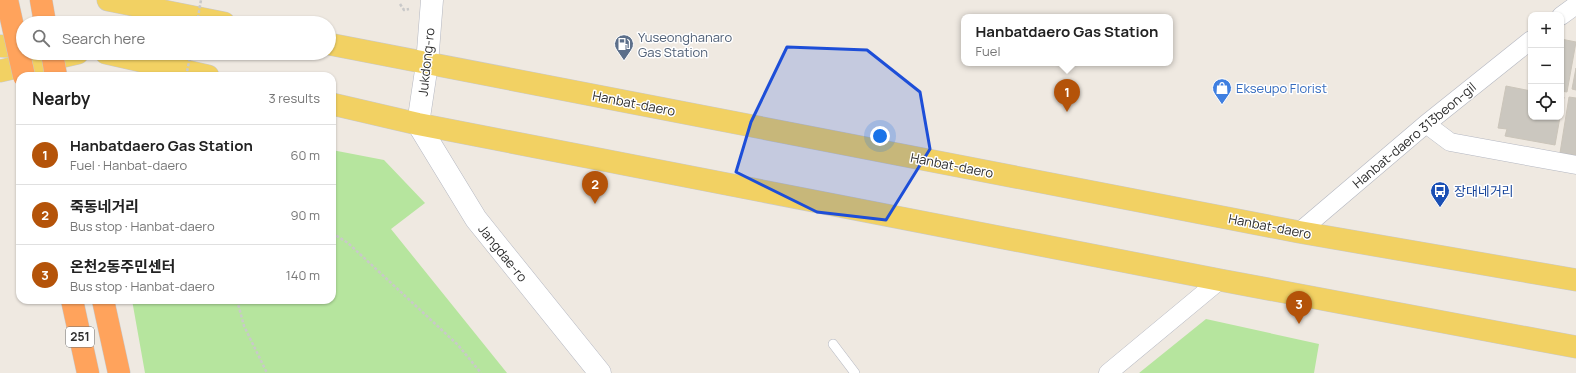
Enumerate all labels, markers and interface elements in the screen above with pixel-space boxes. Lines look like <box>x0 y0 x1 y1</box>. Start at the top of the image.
map controls <box>1528 12 1564 120</box>
button: + <box>1528 12 1564 48</box>
popup <box>961 14 1173 66</box>
search box <box>16 16 336 60</box>
text: Hanbatdaero Gas Station <box>976 21 1158 42</box>
icon: search <box>30 27 52 49</box>
street label: Jukdong-ro <box>413 27 439 97</box>
text: Search here <box>62 28 145 49</box>
place label: Yuseonghanaro Gas Station <box>638 28 732 61</box>
fuel station icon: Yuseonghanaro Gas Station <box>613 33 635 61</box>
text: Fuel <box>976 42 1000 60</box>
button: − <box>1528 48 1564 84</box>
shop icon: Ekseupo Florist <box>1211 77 1233 105</box>
street label: Hanbat-daero 313beon-gil <box>1348 78 1480 192</box>
pin: 1 <box>1054 79 1080 112</box>
place label: Ekseupo Florist <box>1236 79 1327 97</box>
button: locate <box>1528 84 1564 120</box>
street label: Hanbat-daero <box>591 86 677 120</box>
text: Nearby <box>32 87 90 110</box>
text: 3 results <box>268 89 320 107</box>
your location <box>870 126 890 146</box>
text: Hanbatdaero Gas Station <box>70 135 253 156</box>
text: 1 <box>42 146 48 164</box>
text: 60 m <box>290 146 320 164</box>
street label: Hanbat-daero <box>909 148 995 182</box>
text: Fuel · Hanbat-daero <box>70 156 187 174</box>
pin: 2 <box>582 171 608 204</box>
bus stop icon: 장대네거리 <box>1429 180 1451 208</box>
place label: 장대네거리 <box>1454 182 1514 200</box>
text: 죽동네거리 <box>70 196 139 217</box>
text: 2 <box>41 206 49 224</box>
text: 90 m <box>290 206 320 224</box>
street label: Hanbat-daero <box>1227 209 1313 243</box>
text: Bus stop · Hanbat-daero <box>70 217 215 235</box>
street label: Jangdae-ro <box>474 221 532 286</box>
text: 온천2동주민센터 <box>70 256 176 277</box>
text: 3 <box>41 266 49 284</box>
text: 140 m <box>286 266 320 284</box>
text: Bus stop · Hanbat-daero <box>70 277 215 295</box>
pin: 3 <box>1286 291 1312 324</box>
road number: 251 <box>66 327 94 347</box>

